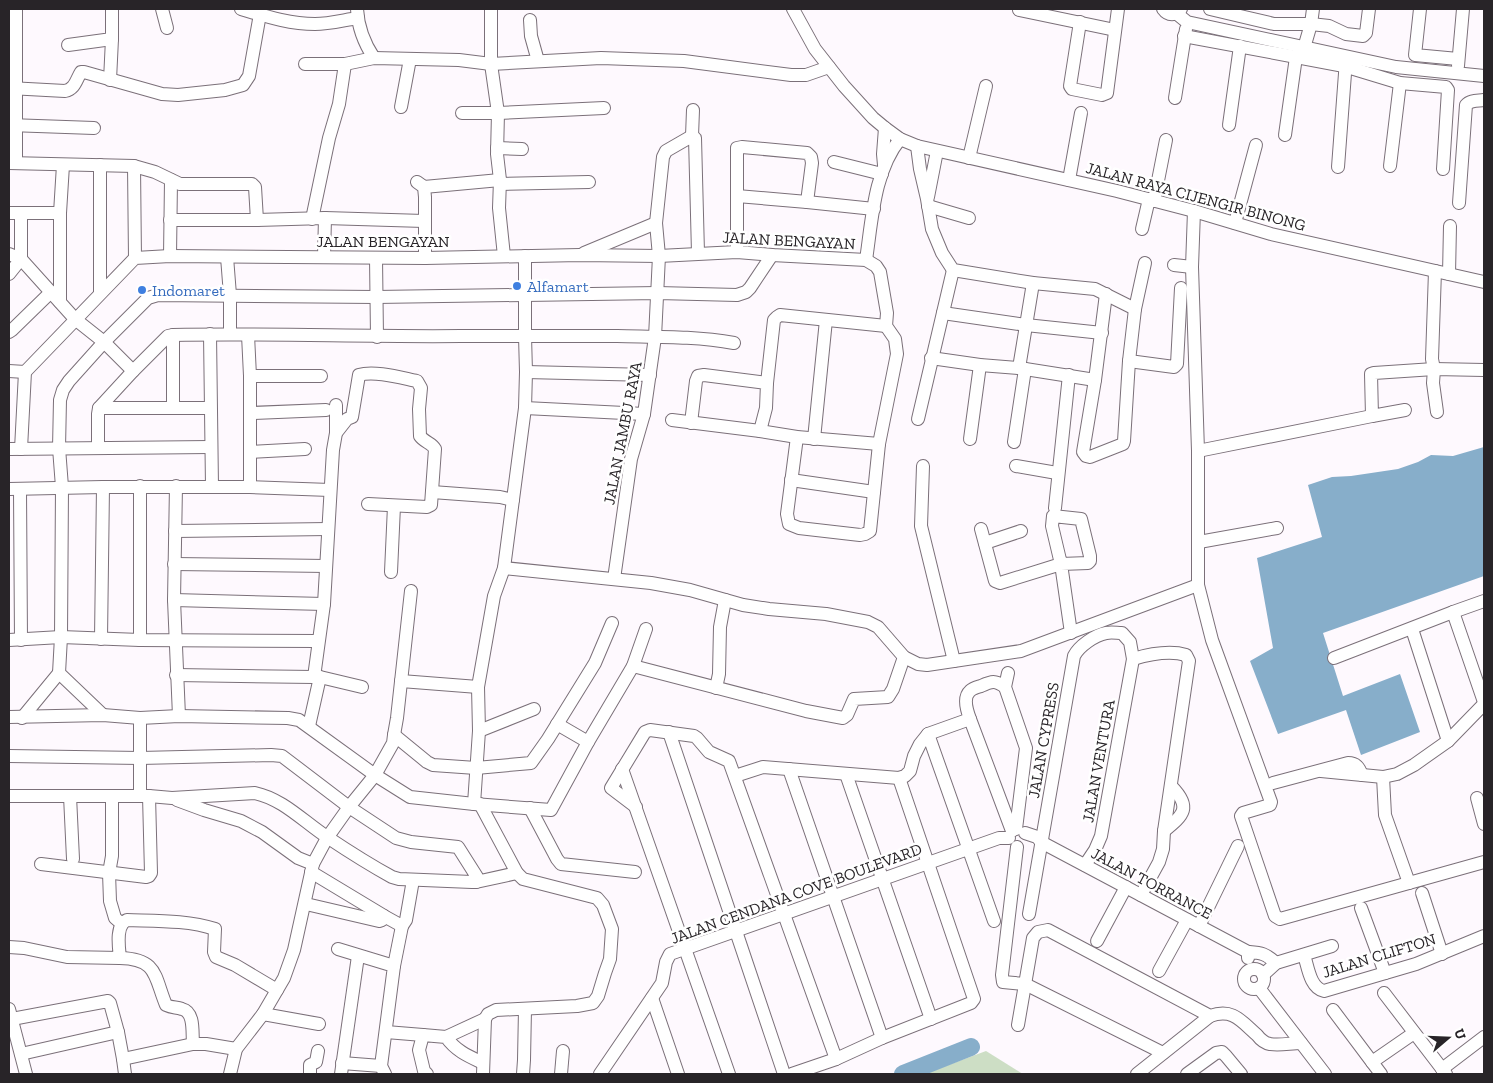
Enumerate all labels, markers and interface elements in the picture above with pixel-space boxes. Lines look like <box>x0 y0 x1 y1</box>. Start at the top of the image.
street label: JALAN RAYA CIJENGIR BINONG <box>1084 158 1308 235</box>
street label: JALAN BENGAYAN <box>722 228 856 253</box>
street label: JALAN BENGAYAN <box>316 232 450 251</box>
place label: Alfamart <box>527 277 589 296</box>
marker: Alfamart <box>511 280 523 292</box>
place label: Indomaret <box>152 281 225 300</box>
marker: Indomaret <box>136 284 148 296</box>
street label: JALAN JAMBU RAYA <box>599 359 646 506</box>
street label: JALAN CYPRESS <box>1024 681 1063 799</box>
street label: JALAN VENTURA <box>1078 698 1119 824</box>
street label: JALAN CENDANA COVE BOULEVARD <box>668 839 924 948</box>
street label: JALAN TORRANCE <box>1088 844 1215 923</box>
street label: JALAN CLIFTON <box>1320 929 1438 982</box>
north arrow <box>1423 1013 1473 1063</box>
text: U <box>1450 1026 1469 1041</box>

